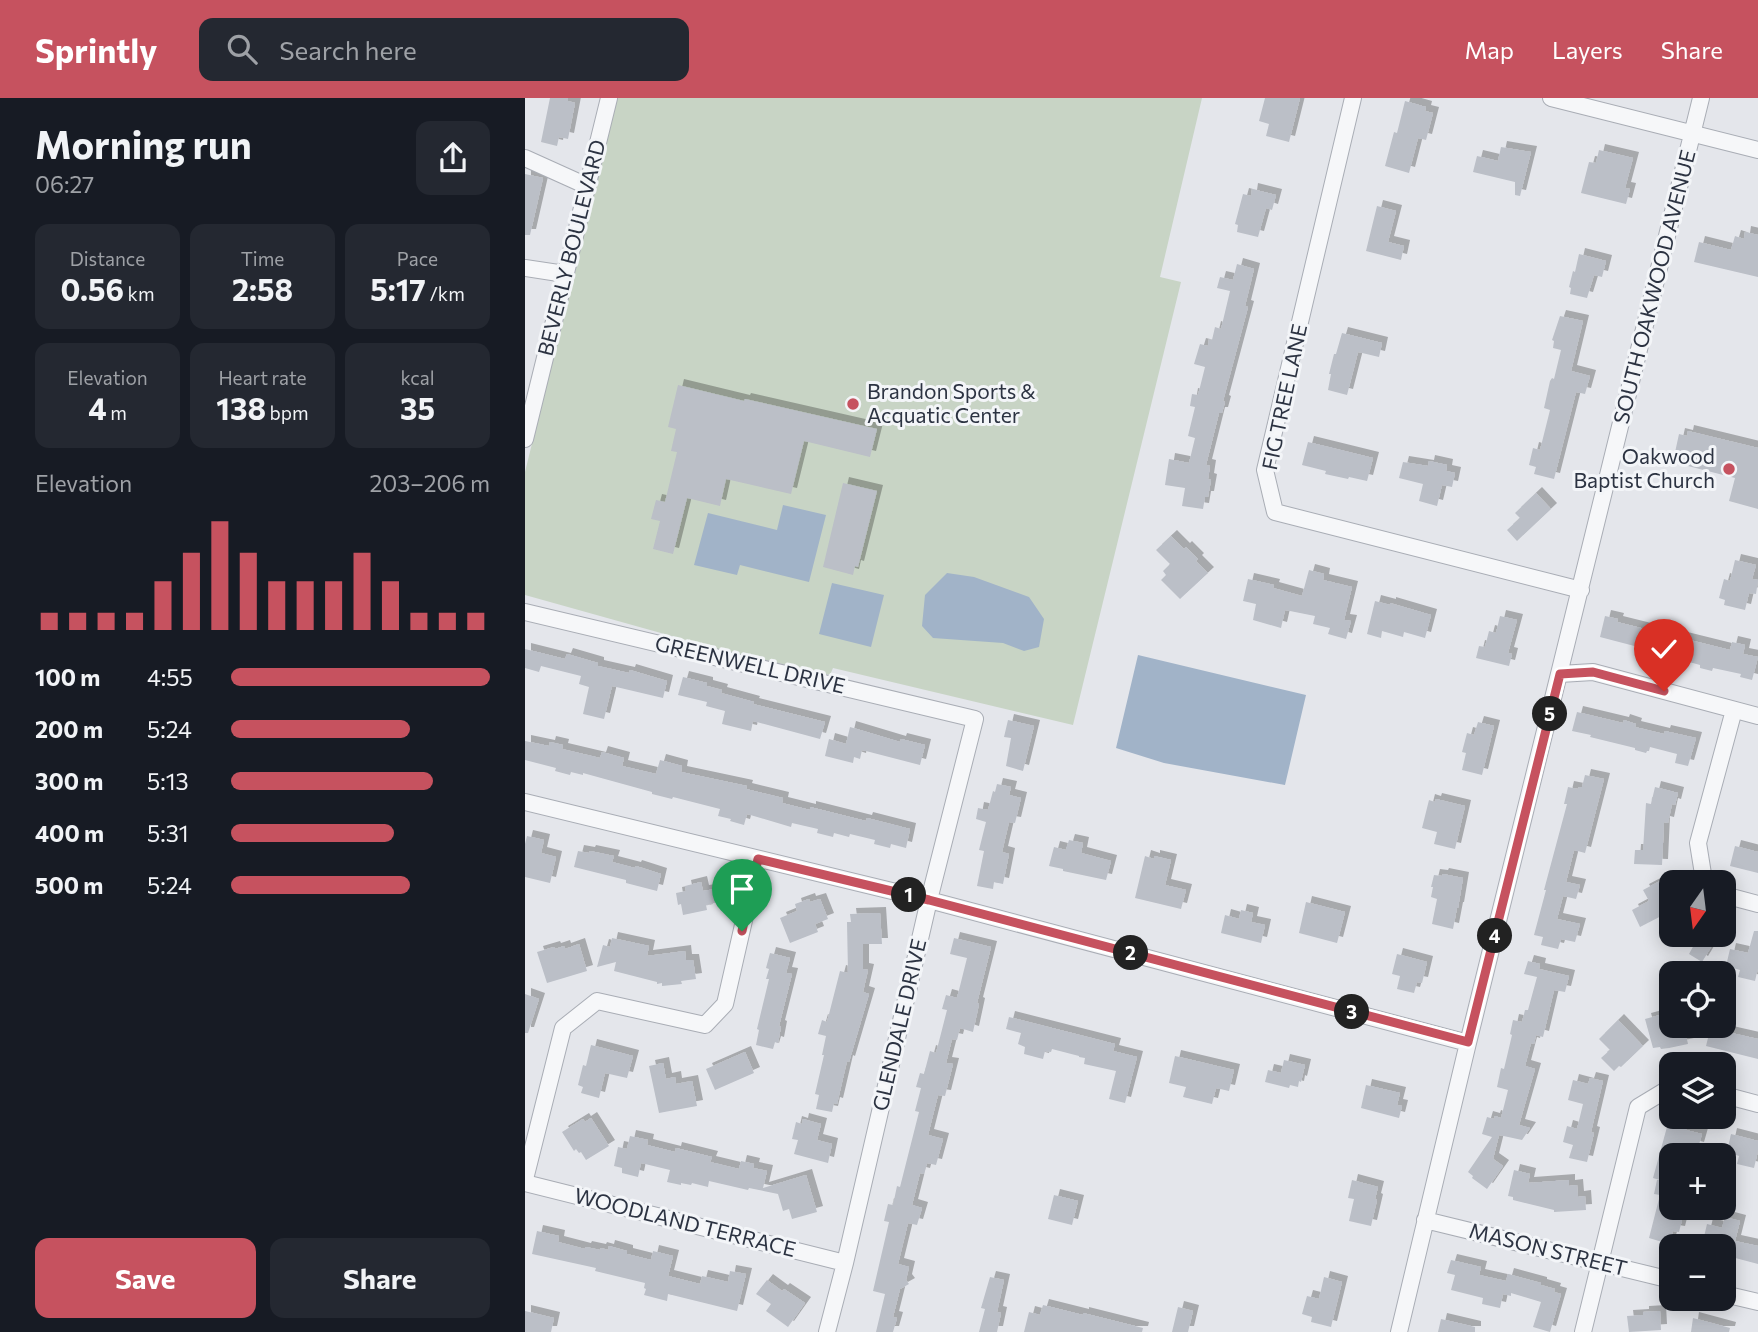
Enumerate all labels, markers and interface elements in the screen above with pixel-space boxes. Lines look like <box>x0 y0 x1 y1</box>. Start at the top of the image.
search box <box>199 18 689 81</box>
text: Sprintly <box>35 29 157 70</box>
icon: search <box>223 30 261 68</box>
text: Search here <box>279 34 417 65</box>
text: Map <box>1465 35 1514 64</box>
text: Layers <box>1552 35 1623 64</box>
text: Share <box>1661 35 1723 64</box>
text: Morning run <box>35 120 252 167</box>
button: share <box>416 121 490 195</box>
street label: BEVERLY BOULEVARD <box>532 137 610 358</box>
street label: SOUTH OAKWOOD AVENUE <box>1607 147 1700 426</box>
text: 06:27 <box>35 170 94 198</box>
text: Distance <box>70 247 145 270</box>
text: Time <box>241 247 284 270</box>
text: Pace <box>397 247 438 270</box>
text: 0.56 <box>61 270 124 307</box>
text: 2:58 <box>232 270 293 307</box>
text: 5:17 <box>370 270 426 307</box>
text: km <box>124 282 154 305</box>
text: /km <box>426 282 465 305</box>
street label: FIG TREE LANE <box>1256 321 1311 472</box>
text: Elevation <box>67 366 148 389</box>
text: Heart rate <box>218 366 307 389</box>
text: kcal <box>400 366 435 389</box>
place label: Brandon Sports & Acquatic Center <box>867 378 1036 427</box>
text: 4 <box>88 389 107 426</box>
text: 138 <box>216 389 266 426</box>
text: 35 <box>400 389 435 426</box>
marker: Brandon Sports & Acquatic Center <box>845 396 861 412</box>
text: m <box>107 401 127 424</box>
text: bpm <box>266 401 309 424</box>
place label: Oakwood Baptist Church <box>1573 443 1715 492</box>
marker: Oakwood Baptist Church <box>1721 461 1737 477</box>
text: Elevation <box>35 469 132 497</box>
text: 203–206 m <box>370 469 490 497</box>
pin <box>1634 619 1694 691</box>
street label: GREENWELL DRIVE <box>653 629 848 698</box>
icon: check <box>1645 630 1683 668</box>
text: 100 m <box>35 663 100 691</box>
text: 4:55 <box>147 663 193 691</box>
pin: 5 <box>1532 696 1567 732</box>
text: 5 <box>1544 702 1555 725</box>
text: 200 m <box>35 715 103 743</box>
text: 5:24 <box>147 715 192 743</box>
text: 300 m <box>35 767 103 795</box>
text: 5:13 <box>147 767 189 795</box>
text: 400 m <box>35 819 104 847</box>
text: 5:31 <box>147 819 189 847</box>
pin <box>712 859 772 931</box>
icon: arrive <box>723 870 761 908</box>
north arrow <box>1659 870 1736 947</box>
map controls <box>1659 870 1736 1311</box>
text: 500 m <box>35 871 103 899</box>
text: 5:24 <box>147 871 192 899</box>
pin: 1 <box>891 878 927 912</box>
text: 1 <box>904 883 913 906</box>
pin: 4 <box>1478 918 1513 954</box>
text: 4 <box>1489 924 1500 947</box>
street label: GLENDALE DRIVE <box>867 936 930 1113</box>
pin: 2 <box>1113 936 1149 970</box>
text: 2 <box>1125 941 1136 964</box>
button: locate <box>1659 961 1736 1038</box>
pin: 3 <box>1335 995 1369 1030</box>
text: 3 <box>1346 1000 1357 1023</box>
button: layers <box>1659 1052 1736 1129</box>
button: + <box>1659 1143 1736 1220</box>
street label: WOODLAND TERRACE <box>572 1182 799 1261</box>
street label: MASON STREET <box>1467 1217 1630 1280</box>
button: − <box>1659 1234 1736 1311</box>
button: Save <box>35 1238 256 1318</box>
button: Share <box>270 1238 490 1318</box>

